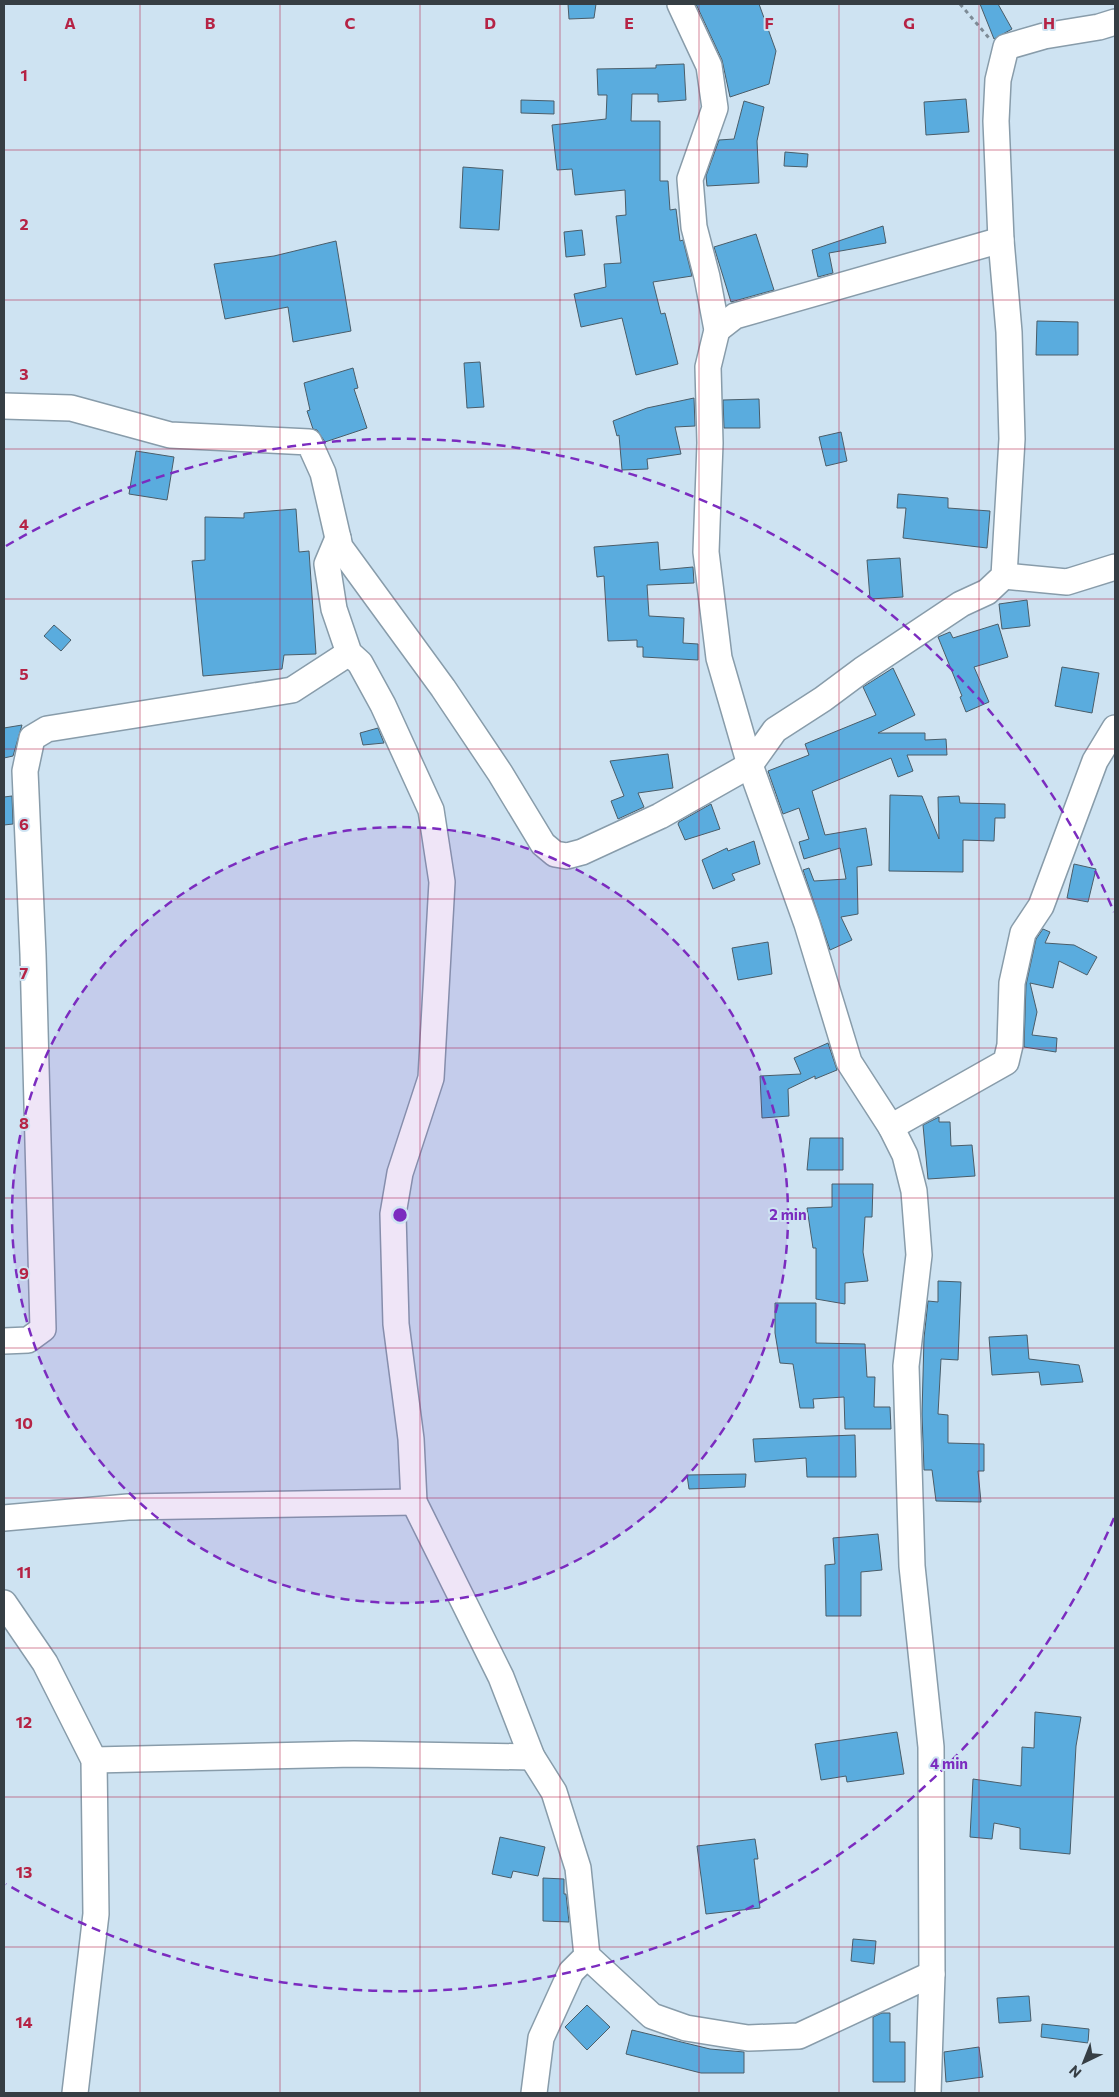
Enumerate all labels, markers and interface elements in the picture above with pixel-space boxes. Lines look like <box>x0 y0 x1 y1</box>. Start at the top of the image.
text: A <box>64 13 76 32</box>
text: B <box>205 13 216 32</box>
text: C <box>345 13 356 32</box>
text: D <box>484 13 496 32</box>
text: E <box>624 13 634 32</box>
text: F <box>764 13 774 32</box>
text: G <box>903 13 915 32</box>
text: H <box>1043 13 1055 32</box>
text: 1 <box>20 65 28 84</box>
text: 2 <box>19 214 29 233</box>
text: 3 <box>19 364 29 383</box>
text: 4 <box>19 514 29 533</box>
text: 5 <box>19 664 29 683</box>
text: 6 <box>19 814 29 833</box>
text: 7 <box>20 963 29 982</box>
text: 8 <box>19 1113 29 1132</box>
text: 2 min <box>769 1205 807 1223</box>
centre of rings <box>391 1206 409 1224</box>
text: 9 <box>19 1263 29 1282</box>
text: 10 <box>15 1413 33 1432</box>
text: 11 <box>17 1562 31 1581</box>
text: 12 <box>16 1712 32 1731</box>
text: 4 min <box>930 1754 968 1772</box>
text: 13 <box>16 1862 32 1881</box>
text: 14 <box>15 2012 33 2031</box>
north arrow <box>1059 2037 1109 2087</box>
text: N <box>1065 2062 1084 2082</box>

